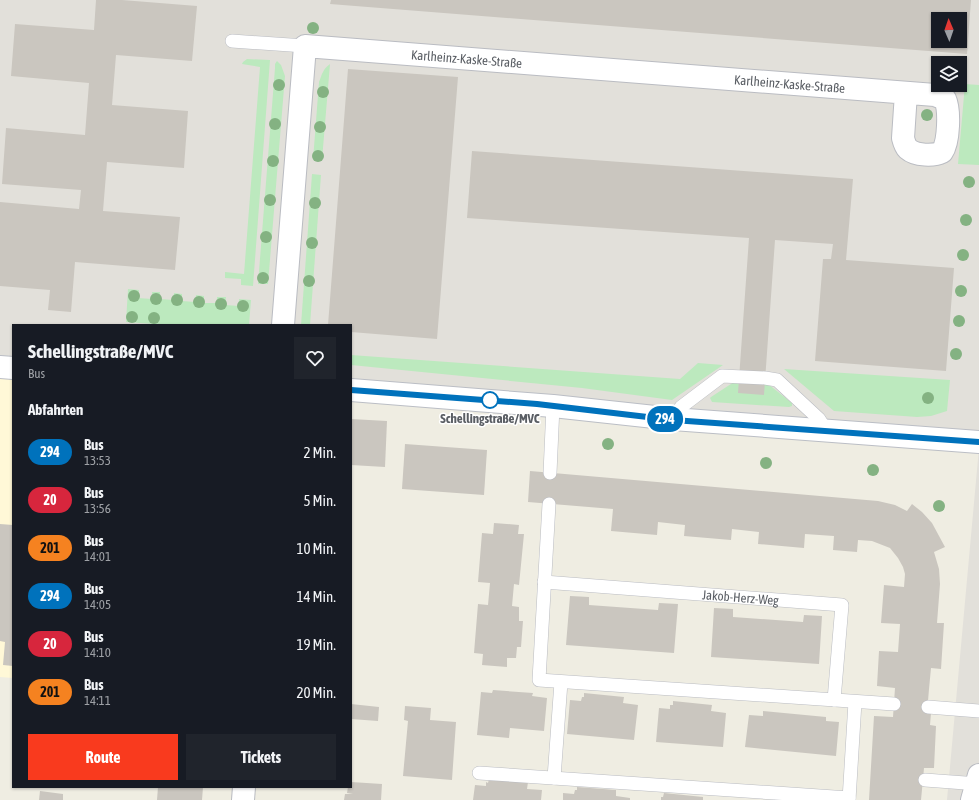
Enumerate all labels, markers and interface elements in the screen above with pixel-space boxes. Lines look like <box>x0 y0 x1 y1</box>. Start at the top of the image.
north arrow <box>931 12 967 48</box>
map controls <box>931 12 967 92</box>
street label: Karlheinz-Kaske-Straße <box>411 47 523 71</box>
button: layers <box>931 56 967 92</box>
street label: Karlheinz-Kaske-Straße <box>734 72 846 96</box>
button: heart <box>294 337 336 379</box>
text: Schellingstraße/MVC <box>28 340 173 362</box>
text: Bus <box>28 366 45 381</box>
marker: Schellingstraße/MVC <box>481 391 499 409</box>
text: Abfahrten <box>28 401 83 418</box>
line badge: 294 <box>642 406 688 432</box>
place label: Schellingstraße/MVC <box>440 411 540 426</box>
text: 294 <box>655 411 675 427</box>
text: Bus <box>84 436 104 453</box>
text: 294 <box>40 444 60 460</box>
text: 2 Min. <box>303 444 336 461</box>
text: 13:53 <box>84 453 111 468</box>
text: Bus <box>84 484 104 501</box>
text: 20 <box>43 492 57 508</box>
text: 5 Min. <box>303 492 336 509</box>
text: 13:56 <box>84 501 111 516</box>
text: Bus <box>84 532 104 549</box>
text: 201 <box>40 540 60 556</box>
text: 10 Min. <box>296 540 336 557</box>
text: 14:01 <box>84 549 111 564</box>
text: Bus <box>84 580 104 597</box>
street label: Jakob-Herz-Weg <box>701 587 780 608</box>
text: 294 <box>40 588 60 604</box>
text: 14 Min. <box>296 588 336 605</box>
text: 14:05 <box>84 597 111 612</box>
text: Bus <box>84 628 104 645</box>
text: 20 <box>43 636 57 652</box>
text: 19 Min. <box>296 636 336 653</box>
text: 14:10 <box>84 645 111 660</box>
text: Bus <box>84 676 104 693</box>
text: 201 <box>40 684 60 700</box>
text: 20 Min. <box>296 684 336 701</box>
text: 14:11 <box>84 693 111 708</box>
button: Route <box>28 734 178 780</box>
button: Tickets <box>186 734 336 780</box>

